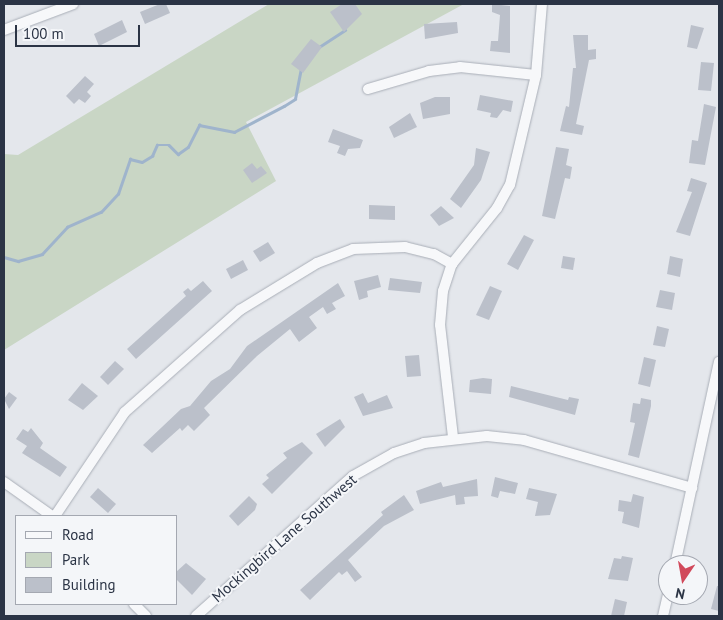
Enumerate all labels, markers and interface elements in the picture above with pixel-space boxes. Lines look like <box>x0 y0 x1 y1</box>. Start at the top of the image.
scale bar <box>18 15 142 47</box>
text: 100 m <box>23 24 64 43</box>
street label: Mockingbird Lane Southwest <box>208 470 360 606</box>
legend <box>15 515 178 605</box>
text: Road <box>62 525 94 544</box>
text: Park <box>62 550 90 569</box>
north arrow <box>658 555 708 605</box>
text: Building <box>62 575 116 594</box>
text: N <box>674 584 686 603</box>

